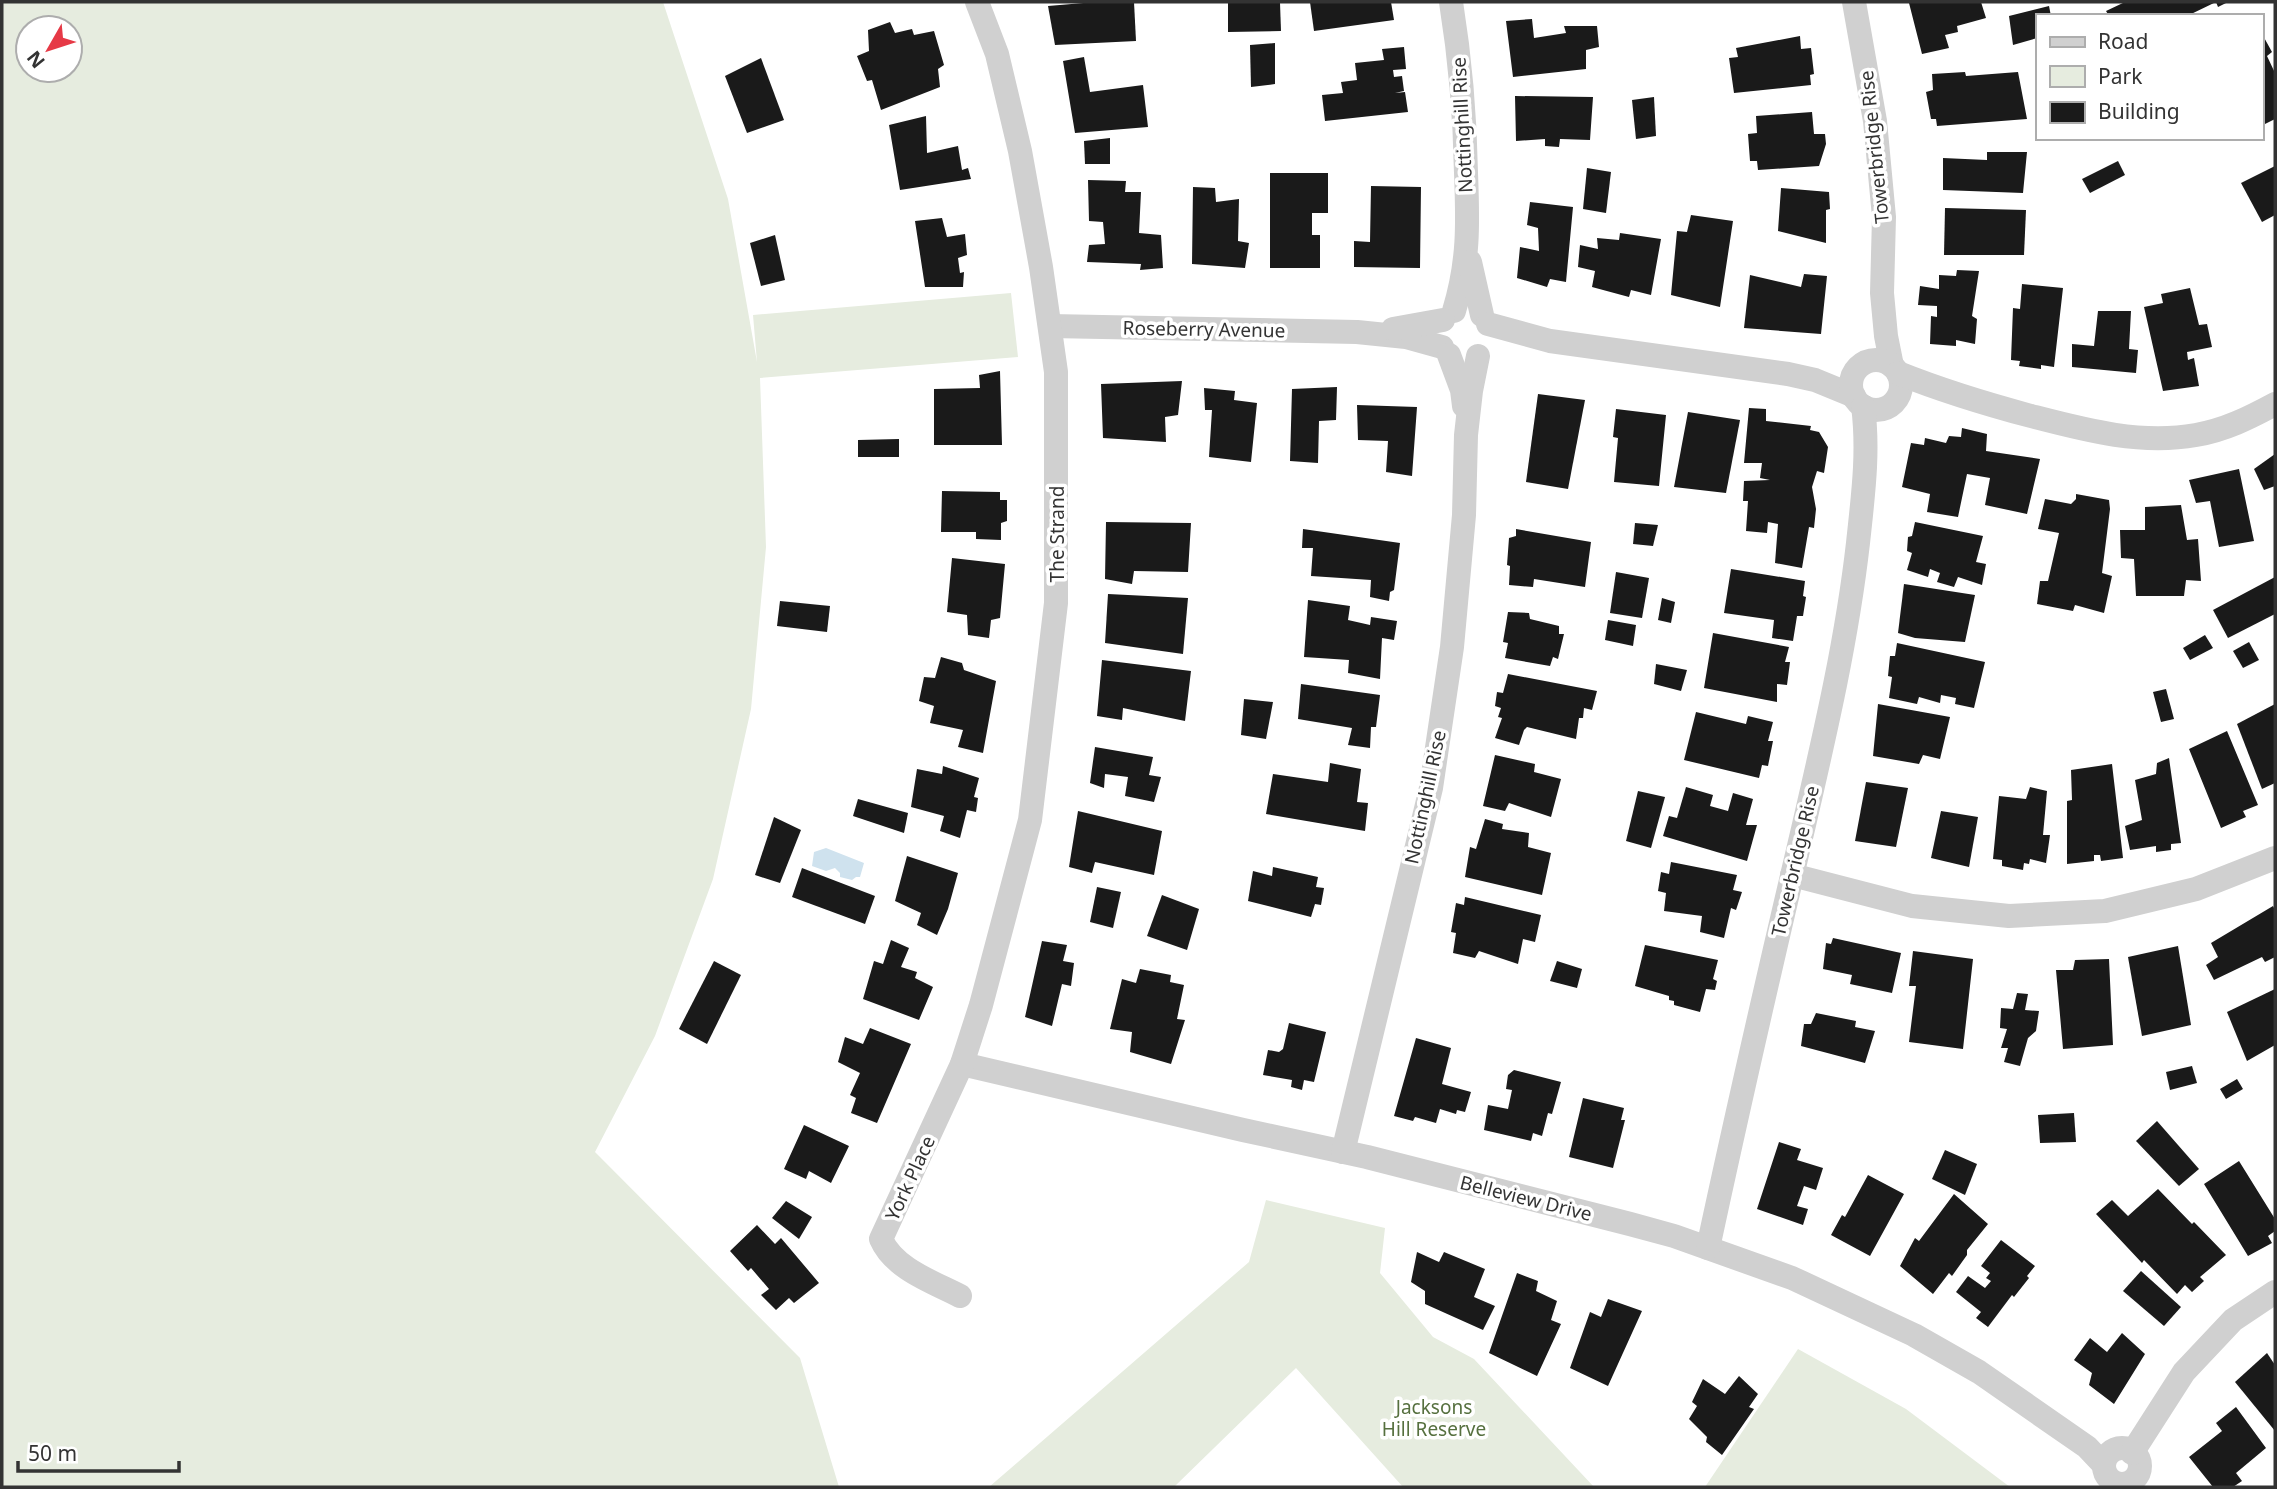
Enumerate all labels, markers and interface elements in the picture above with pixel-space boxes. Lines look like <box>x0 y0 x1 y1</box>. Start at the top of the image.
north arrow <box>14 14 84 84</box>
legend <box>2036 14 2263 140</box>
text: Road <box>2098 27 2148 55</box>
text: N <box>21 46 51 74</box>
street label: Nottinghill Rise <box>1445 56 1479 194</box>
text: Park <box>2098 62 2143 90</box>
street label: Towerbridge Rise <box>1853 69 1895 225</box>
text: Building <box>2098 97 2180 125</box>
street label: Roseberry Avenue <box>1122 315 1286 343</box>
street label: The Strand <box>1044 486 1070 582</box>
street label: Nottinghill Rise <box>1398 728 1452 866</box>
street label: Towerbridge Rise <box>1765 783 1825 939</box>
street label: York Place <box>879 1131 941 1225</box>
street label: Belleview Drive <box>1457 1169 1595 1227</box>
park label: Jacksons Hill Reserve <box>1382 1394 1486 1442</box>
scale bar <box>18 1430 178 1474</box>
text: 50 m <box>28 1439 77 1467</box>

